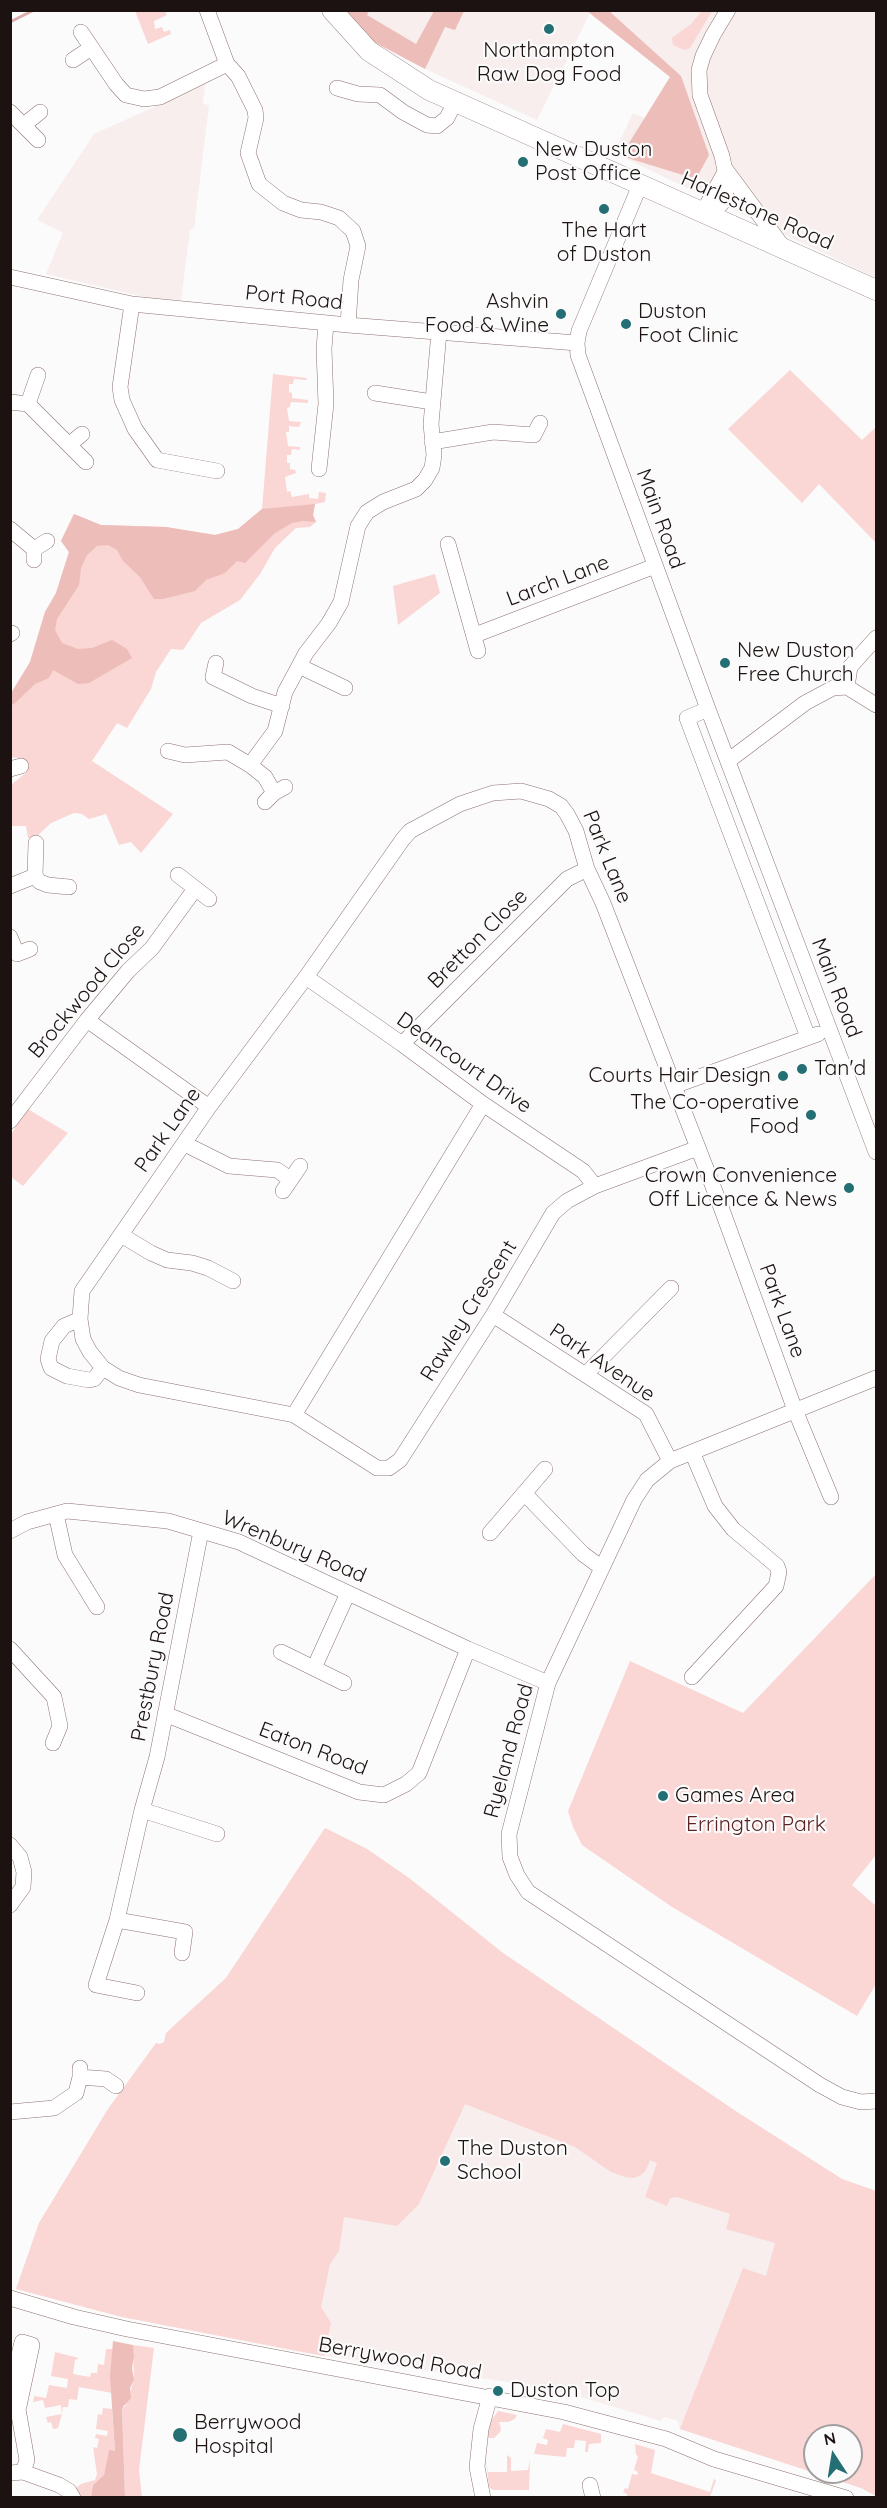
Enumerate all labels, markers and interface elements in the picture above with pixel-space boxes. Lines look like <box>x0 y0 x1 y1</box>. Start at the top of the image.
marker: Northampton Raw Dog Food <box>542 22 556 36</box>
place label: Northampton Raw Dog Food <box>477 38 621 88</box>
place label: New Duston Post Office <box>535 137 652 187</box>
marker: New Duston Post Office <box>516 155 530 169</box>
street label: Harlestone Road <box>677 166 837 256</box>
marker: The Hart of Duston <box>597 202 611 216</box>
place label: The Hart of Duston <box>557 218 651 268</box>
street label: Port Road <box>244 280 344 316</box>
place label: Ashvin Food & Wine <box>425 289 549 339</box>
place label: Duston Foot Clinic <box>638 299 738 349</box>
marker: Ashvin Food & Wine <box>554 307 568 321</box>
marker: Duston Foot Clinic <box>619 317 633 331</box>
street label: Main Road <box>630 466 690 572</box>
street label: Larch Lane <box>503 550 613 612</box>
place label: New Duston Free Church <box>737 638 854 688</box>
marker: New Duston Free Church <box>718 656 732 670</box>
street label: Park Lane <box>577 807 637 907</box>
street label: Bretton Close <box>423 884 533 994</box>
street label: Brockwood Close <box>23 918 151 1064</box>
street label: Main Road <box>806 935 866 1041</box>
street label: Deancourt Drive <box>392 1007 536 1119</box>
place label: Tan'd <box>814 1056 866 1082</box>
marker: Tan'd <box>795 1062 809 1076</box>
place label: Courts Hair Design <box>589 1063 771 1089</box>
marker: Courts Hair Design <box>776 1069 790 1083</box>
street label: Park Lane <box>130 1083 206 1177</box>
place label: The Co-operative Food <box>630 1090 799 1140</box>
marker: The Co-operative Food <box>804 1108 818 1122</box>
place label: Crown Convenience Off Licence & News <box>645 1163 837 1213</box>
marker: Crown Convenience Off Licence & News <box>842 1181 856 1195</box>
street label: Rawley Crescent <box>415 1236 523 1386</box>
street label: Park Lane <box>753 1261 811 1361</box>
street label: Park Avenue <box>544 1318 660 1408</box>
street label: Wrenbury Road <box>218 1505 370 1589</box>
street label: Prestbury Road <box>126 1590 180 1744</box>
street label: Ryeland Road <box>479 1681 539 1821</box>
street label: Eaton Road <box>255 1717 371 1781</box>
place label: Games Area <box>675 1783 795 1809</box>
marker: Games Area <box>656 1789 670 1803</box>
park label: Errington Park <box>686 1812 826 1838</box>
place label: The Duston School <box>457 2136 568 2186</box>
marker: The Duston School <box>438 2154 452 2168</box>
street label: Berrywood Road <box>316 2332 484 2386</box>
place label: Duston Top <box>510 2378 620 2404</box>
marker: Duston Top <box>491 2384 505 2398</box>
place label: Berrywood Hospital <box>194 2410 301 2460</box>
north arrow <box>803 2424 863 2484</box>
marker: Berrywood Hospital <box>171 2426 189 2444</box>
text: N <box>822 2427 837 2449</box>

